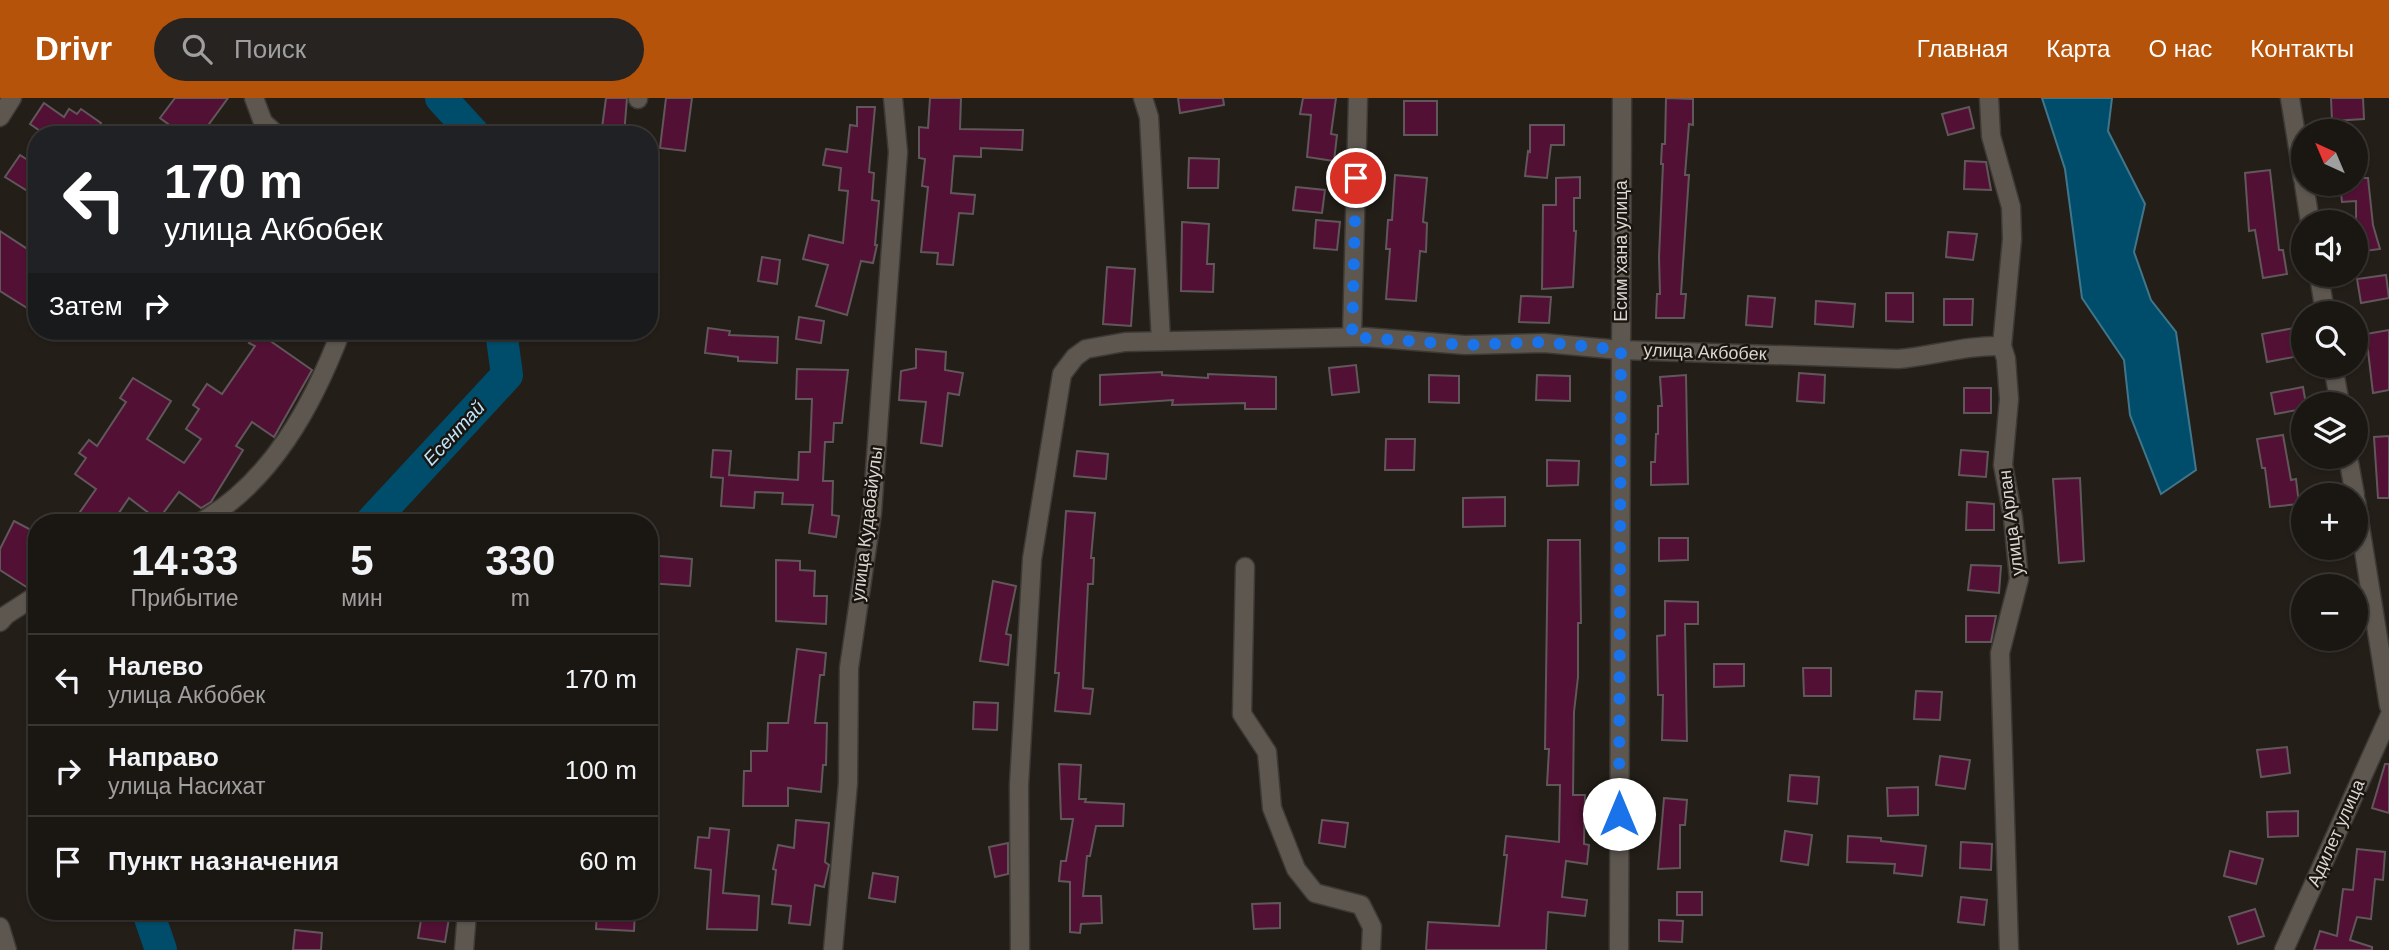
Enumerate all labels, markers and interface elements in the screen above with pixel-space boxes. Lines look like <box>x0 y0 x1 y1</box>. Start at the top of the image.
search box <box>154 18 644 81</box>
text: Drivr <box>35 30 112 67</box>
icon: search <box>178 30 216 68</box>
text: Поиск <box>234 34 306 64</box>
text: Главная <box>1917 35 2008 62</box>
text: Карта <box>2046 35 2110 62</box>
text: О нас <box>2148 35 2212 62</box>
text: Контакты <box>2250 35 2354 62</box>
north arrow <box>2291 119 2368 196</box>
map controls <box>2291 119 2368 651</box>
pin <box>1326 148 1386 208</box>
icon: left <box>49 154 140 245</box>
text: 170 m <box>164 154 303 208</box>
icon: arrive <box>1337 159 1375 197</box>
street label: Есим хана улица <box>1611 179 1631 322</box>
button: sound <box>2291 210 2368 287</box>
text: улица Акбобек <box>164 211 383 247</box>
icon: right <box>137 287 175 325</box>
text: Затем <box>49 291 123 321</box>
button: search <box>2291 301 2368 378</box>
street label: улица Акбобек <box>1643 340 1767 364</box>
button: layers <box>2291 392 2368 469</box>
water label: Есентай <box>419 396 489 469</box>
street label: улица Кудабайулы <box>848 445 886 603</box>
street label: улица Арлан <box>1995 469 2027 577</box>
button: + <box>2291 483 2368 560</box>
text: 14:33 <box>131 537 238 584</box>
text: 5 <box>350 537 374 584</box>
text: 330 <box>485 537 555 584</box>
button: − <box>2291 574 2368 651</box>
text: Прибытие <box>131 585 239 611</box>
text: мин <box>341 585 383 611</box>
text: m <box>511 585 530 611</box>
text: Налево <box>108 651 203 681</box>
icon: left <box>49 661 87 699</box>
text: 170 m <box>565 664 637 694</box>
text: улица Акбобек <box>108 682 265 708</box>
text: Направо <box>108 742 219 772</box>
icon: right <box>49 752 87 790</box>
text: 100 m <box>565 755 637 785</box>
text: улица Насихат <box>108 773 265 799</box>
street label: Адилет улица <box>2303 775 2369 890</box>
position arrow <box>1582 777 1656 851</box>
icon: arrive <box>49 843 87 881</box>
text: Пункт назначения <box>108 846 339 876</box>
text: 60 m <box>579 846 637 876</box>

